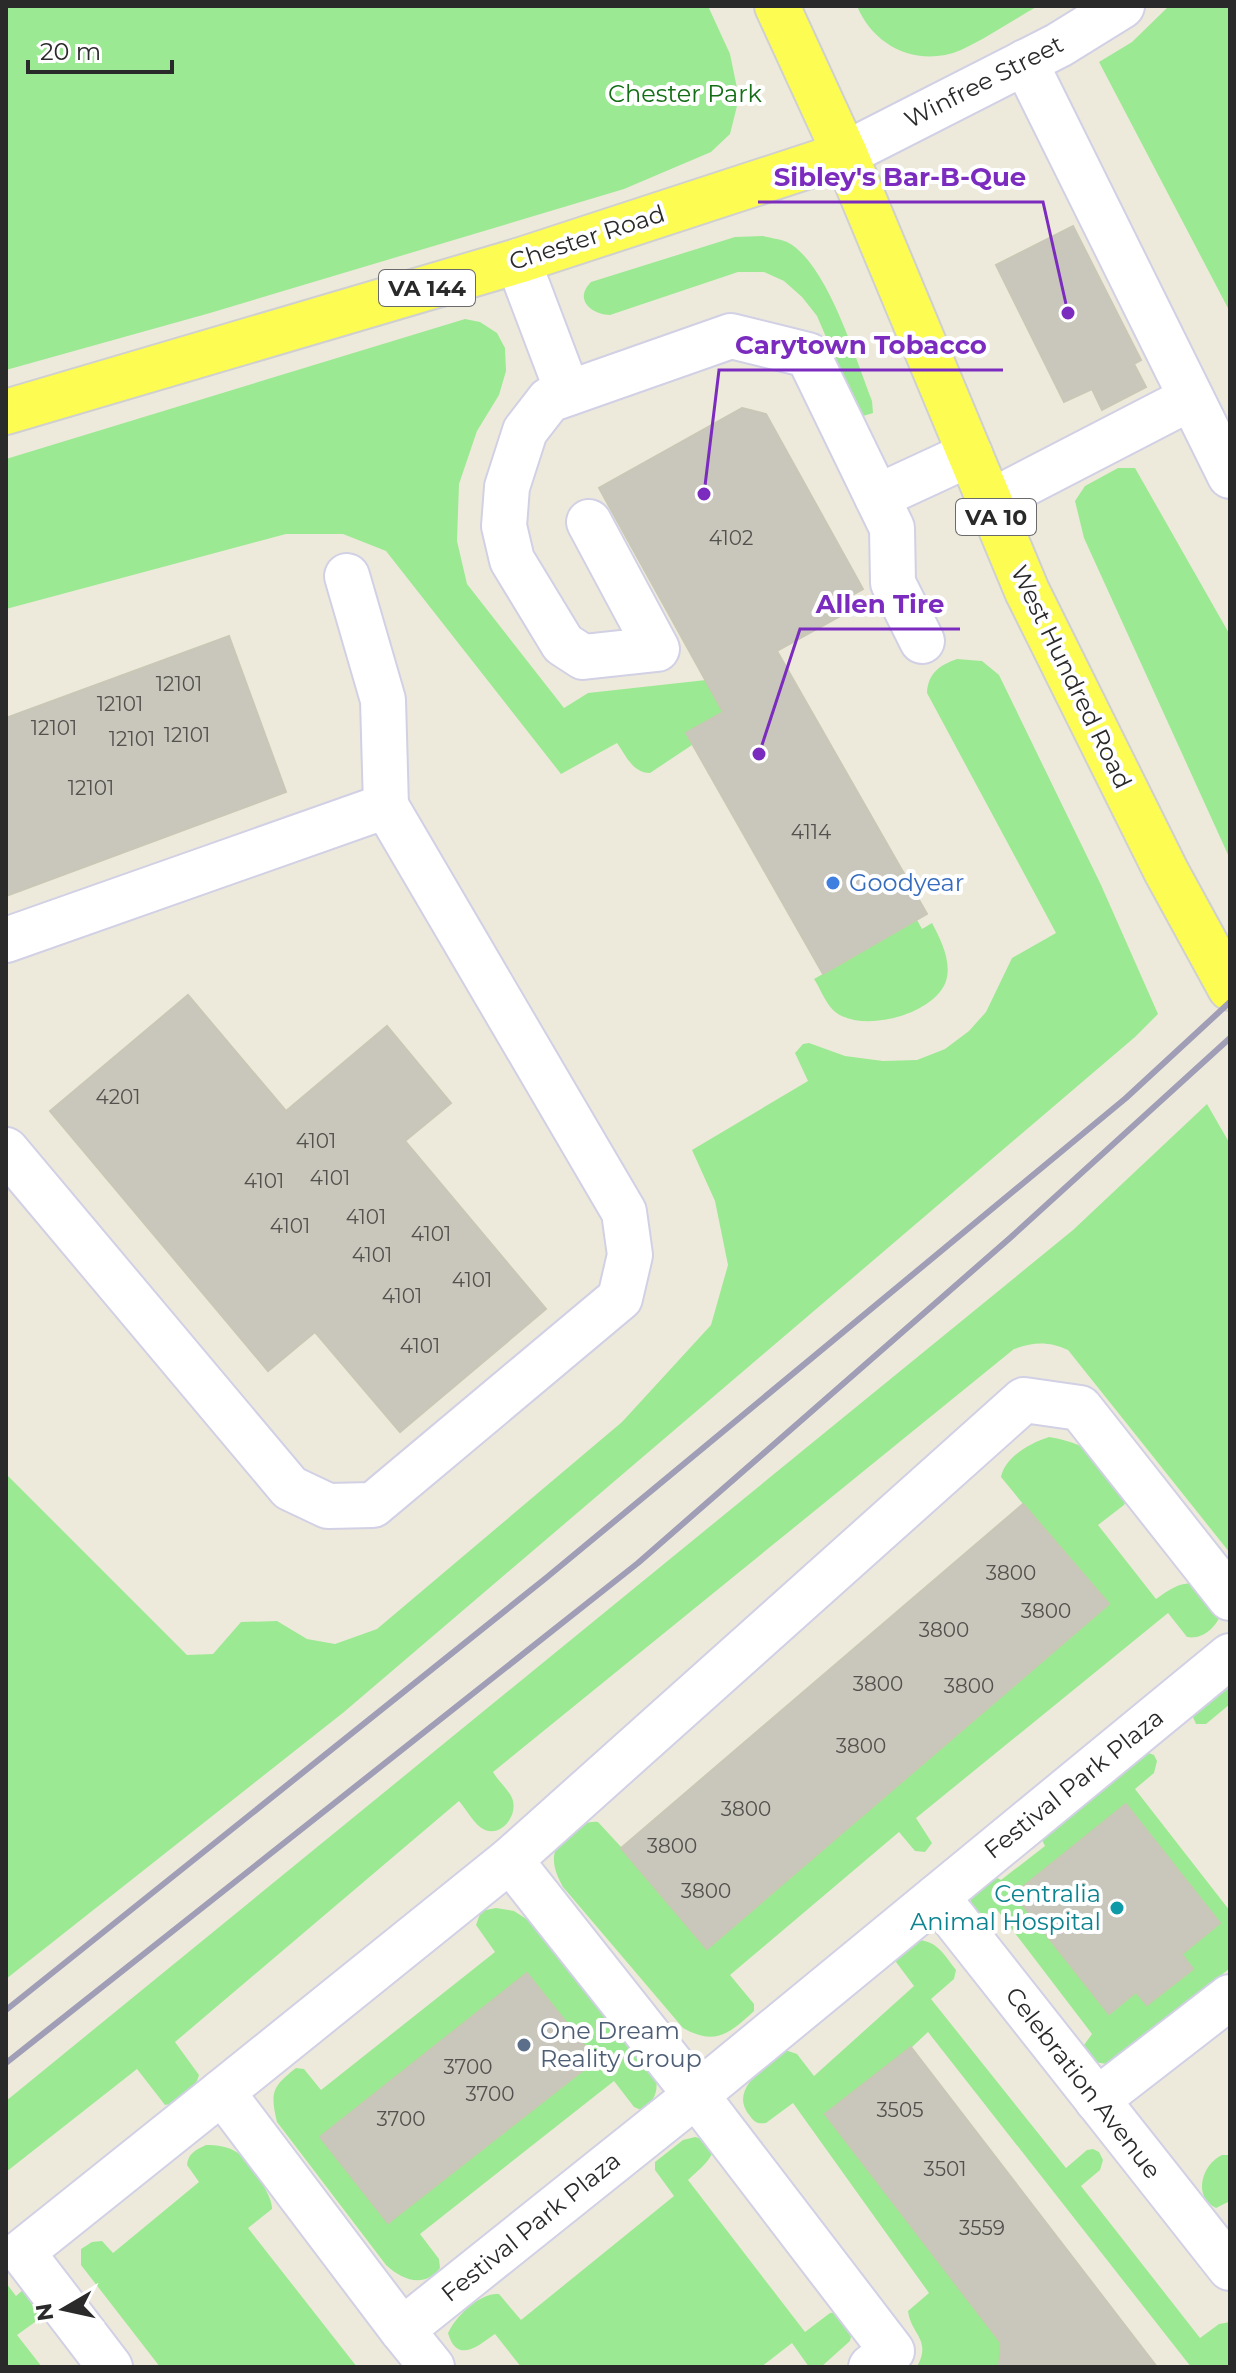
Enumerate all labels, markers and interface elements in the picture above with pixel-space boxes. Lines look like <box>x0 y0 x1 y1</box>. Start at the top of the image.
scale bar <box>28 24 172 74</box>
street label: Winfree Street <box>900 29 1068 134</box>
text: 20 m <box>40 37 101 66</box>
park label: Chester Park <box>608 79 763 108</box>
callout: Sibley's Bar-B-Que <box>758 152 1043 202</box>
text: Sibley's Bar-B-Que <box>774 161 1026 193</box>
street label: Chester Road <box>505 199 668 276</box>
road number: VA 144 <box>379 270 475 306</box>
callout: Carytown Tobacco <box>719 320 1003 370</box>
text: Carytown Tobacco <box>735 329 987 361</box>
road number: VA 10 <box>956 499 1036 535</box>
house number: 4102 <box>709 526 753 550</box>
street label: West Hundred Road <box>1005 560 1138 793</box>
callout: Allen Tire <box>800 579 960 629</box>
text: Allen Tire <box>815 588 944 620</box>
house number: 12101 <box>156 672 202 696</box>
house number: 12101 <box>97 692 143 716</box>
house number: 12101 <box>31 716 77 740</box>
house number: 12101 <box>164 723 210 747</box>
house number: 12101 <box>109 727 155 751</box>
house number: 12101 <box>68 776 114 800</box>
house number: 4114 <box>791 820 831 844</box>
place label: Goodyear <box>849 868 964 897</box>
marker: Goodyear <box>824 874 842 892</box>
house number: 4201 <box>96 1085 140 1109</box>
house number: 4101 <box>296 1129 336 1153</box>
house number: 4101 <box>310 1166 350 1190</box>
house number: 4101 <box>244 1169 284 1193</box>
house number: 4101 <box>346 1205 386 1229</box>
house number: 4101 <box>270 1214 310 1238</box>
house number: 4101 <box>411 1222 451 1246</box>
house number: 4101 <box>352 1243 392 1267</box>
house number: 4101 <box>452 1268 492 1292</box>
house number: 4101 <box>382 1284 422 1308</box>
house number: 4101 <box>400 1334 440 1358</box>
house number: 3800 <box>986 1561 1036 1585</box>
house number: 3800 <box>1021 1599 1071 1623</box>
house number: 3800 <box>919 1618 969 1642</box>
house number: 3800 <box>853 1672 903 1696</box>
house number: 3800 <box>944 1674 994 1698</box>
street label: Festival Park Plaza <box>978 1702 1169 1865</box>
house number: 3800 <box>836 1734 886 1758</box>
house number: 3800 <box>721 1797 771 1821</box>
house number: 3800 <box>647 1834 697 1858</box>
house number: 3800 <box>681 1879 731 1903</box>
place label: Centralia Animal Hospital <box>910 1879 1101 1936</box>
marker: Centralia Animal Hospital <box>1108 1899 1126 1917</box>
street label: Celebration Avenue <box>1000 1981 1167 2184</box>
place label: One Dream Reality Group <box>540 2016 702 2073</box>
marker: One Dream Reality Group <box>515 2036 533 2054</box>
house number: 3700 <box>444 2055 492 2079</box>
house number: 3700 <box>466 2082 514 2106</box>
house number: 3505 <box>877 2098 923 2122</box>
house number: 3700 <box>377 2107 425 2131</box>
street label: Festival Park Plaza <box>435 2145 626 2308</box>
house number: 3501 <box>924 2157 966 2181</box>
house number: 3559 <box>959 2216 1005 2240</box>
north arrow <box>24 2269 104 2349</box>
text: N <box>30 2301 59 2323</box>

